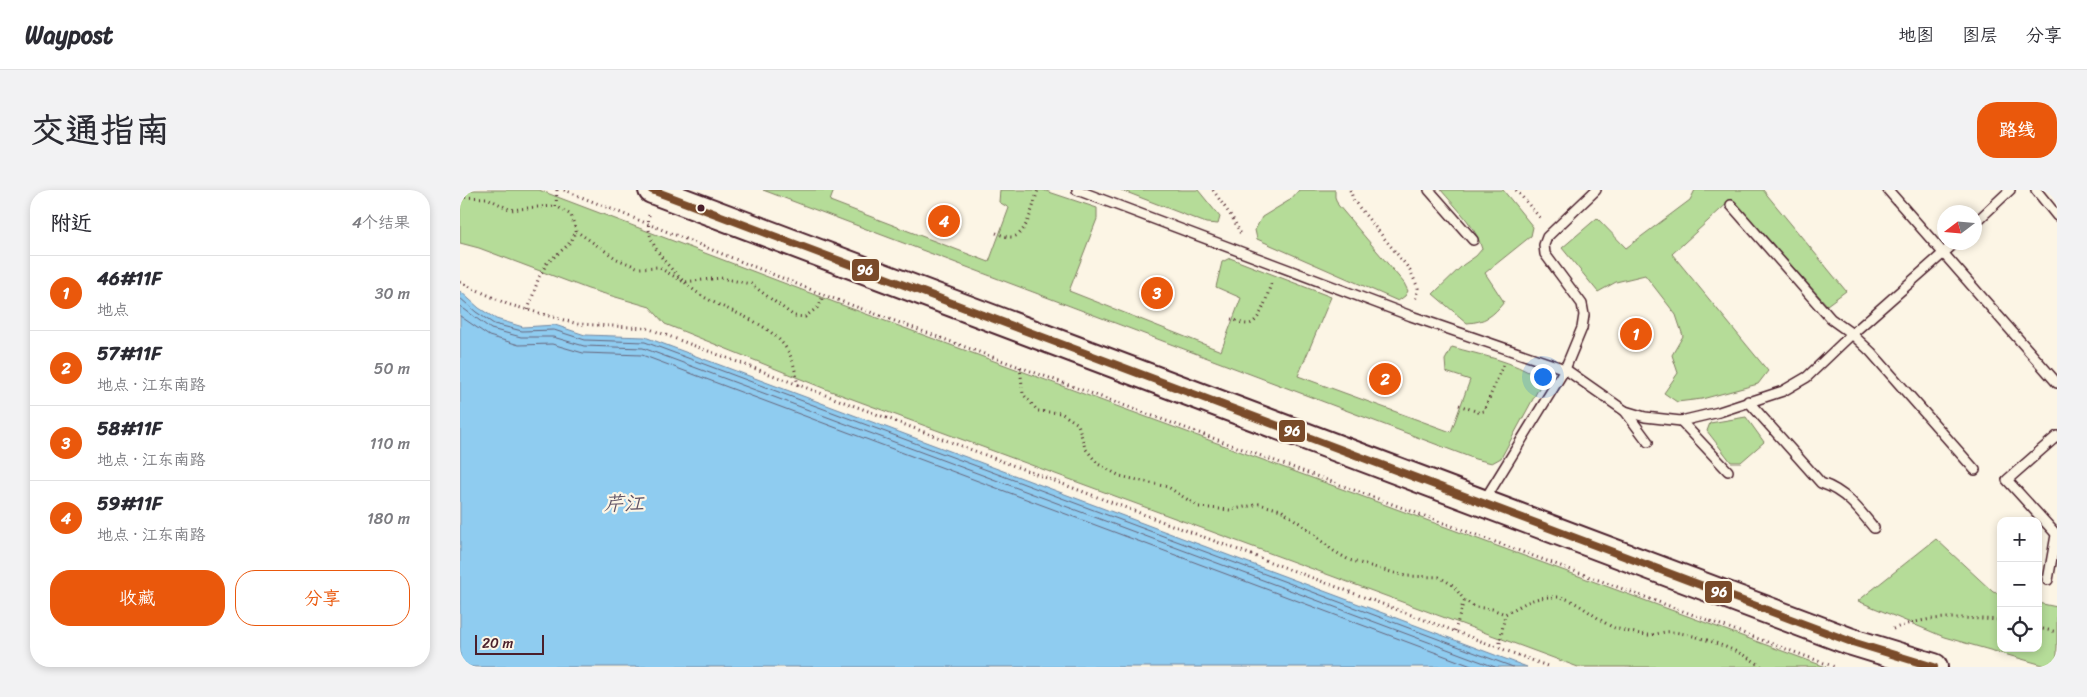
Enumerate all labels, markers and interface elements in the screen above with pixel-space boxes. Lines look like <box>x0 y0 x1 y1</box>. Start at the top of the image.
text: Waypost <box>25 14 113 56</box>
text: 地图 <box>1898 19 1934 51</box>
text: 图层 <box>1962 19 1998 51</box>
text: 分享 <box>2026 19 2062 51</box>
text: 交通指南 <box>30 99 170 161</box>
button: 路线 <box>1977 102 2057 158</box>
pin: 4 <box>928 202 960 240</box>
unlabelled marker <box>696 203 706 213</box>
text: 附近 <box>50 204 92 242</box>
north arrow <box>1937 205 1982 250</box>
text: 4个结果 <box>352 208 410 237</box>
line badge: 96 <box>851 258 880 282</box>
text: 96 <box>857 258 873 283</box>
text: 46#11F <box>97 262 162 295</box>
pin: 3 <box>1141 274 1173 312</box>
text: 1 <box>63 279 69 308</box>
text: 30 m <box>375 279 410 308</box>
text: 地点 <box>97 295 129 324</box>
pin: 1 <box>1620 315 1652 353</box>
text: 57#11F <box>97 337 162 370</box>
text: 2 <box>61 354 71 383</box>
text: 50 m <box>374 354 410 383</box>
pin: 2 <box>1369 360 1401 398</box>
your location <box>1530 364 1556 390</box>
text: 地点 · 江东南路 <box>97 370 206 399</box>
text: 58#11F <box>97 412 162 445</box>
line badge: 96 <box>1278 419 1306 443</box>
text: 96 <box>1284 419 1300 444</box>
text: 3 <box>62 429 70 458</box>
text: 110 m <box>370 429 410 458</box>
text: 地点 · 江东南路 <box>97 445 206 474</box>
water label: 芹江 <box>604 486 645 521</box>
text: 59#11F <box>97 487 162 520</box>
text: 4 <box>61 504 71 533</box>
text: 180 m <box>367 504 410 533</box>
map controls <box>1997 517 2042 652</box>
button: + <box>1997 517 2042 562</box>
text: 地点 · 江东南路 <box>97 520 206 549</box>
button: − <box>1997 562 2042 607</box>
button: 收藏 <box>50 570 225 626</box>
button: 分享 <box>235 570 410 626</box>
line badge: 96 <box>1704 580 1733 604</box>
text: 96 <box>1711 580 1727 605</box>
button: locate <box>1997 607 2042 652</box>
text: 20 m <box>482 631 513 656</box>
scale bar <box>475 632 544 655</box>

